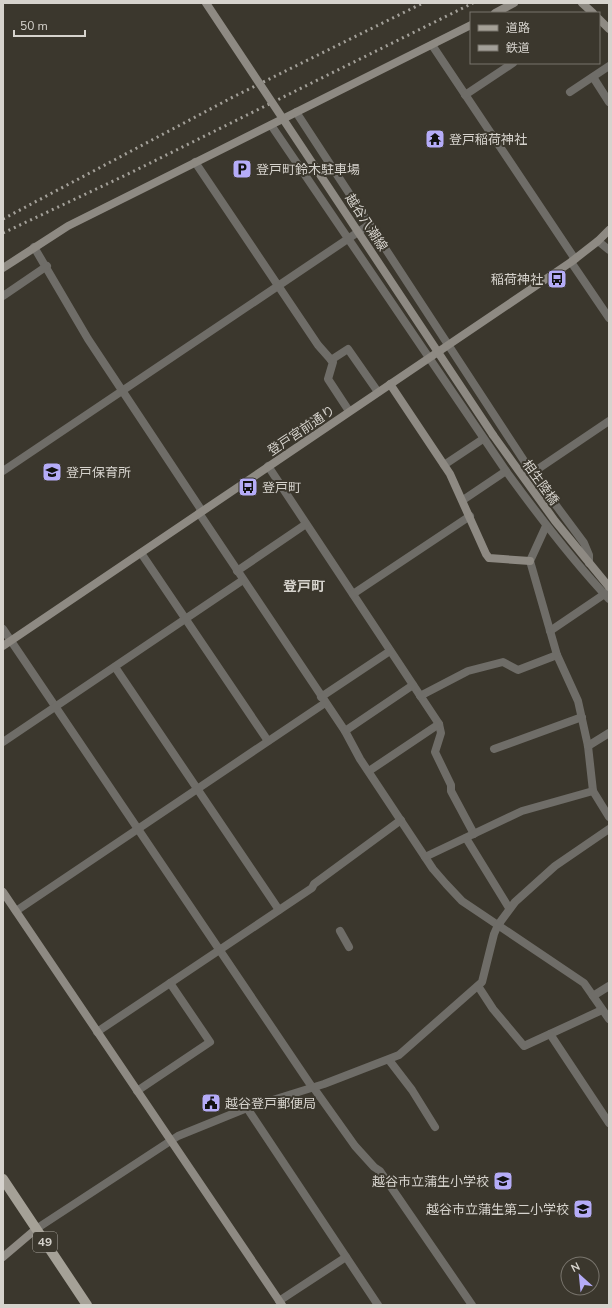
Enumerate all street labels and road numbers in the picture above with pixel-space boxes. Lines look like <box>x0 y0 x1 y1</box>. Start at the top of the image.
street label: 越谷八潮線 <box>341 190 391 255</box>
street label: 登戸宮前通り <box>264 402 339 460</box>
street label: 相生陸橋 <box>518 456 563 509</box>
road number: 49 <box>33 1232 57 1252</box>

